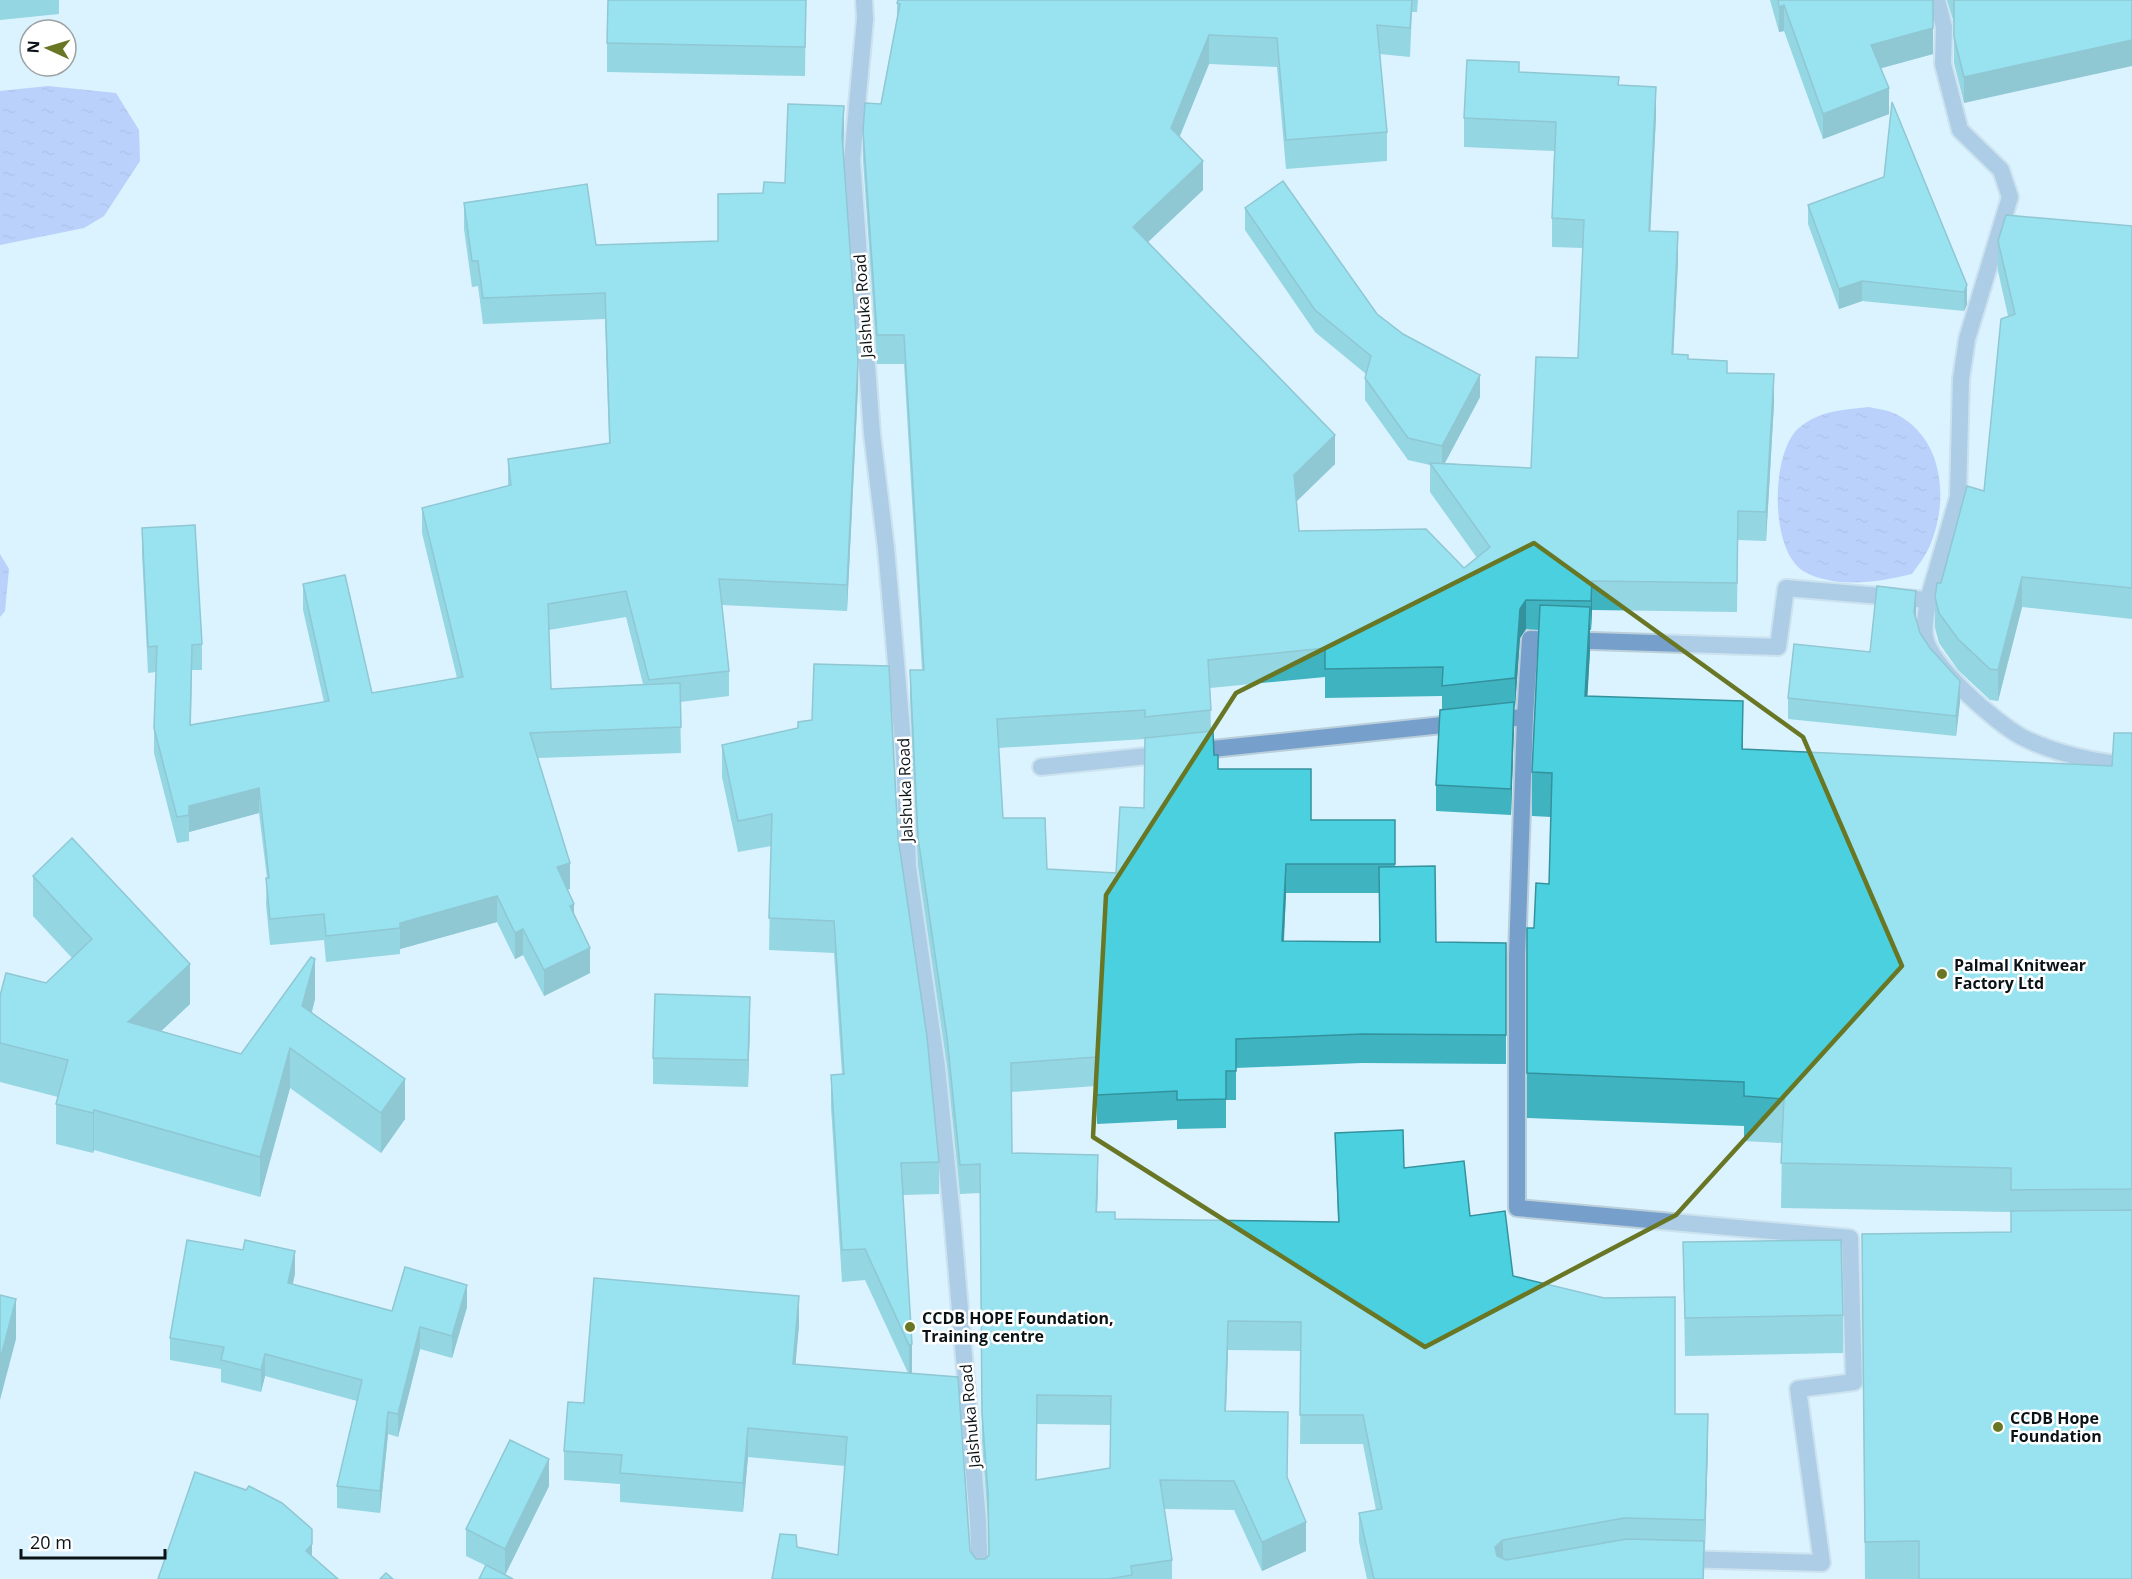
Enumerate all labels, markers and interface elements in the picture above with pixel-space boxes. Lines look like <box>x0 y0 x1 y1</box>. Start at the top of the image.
north arrow <box>18 18 78 78</box>
text: N <box>22 40 44 54</box>
street label: Jalshuka Road <box>848 253 878 361</box>
street label: Jalshuka Road <box>892 738 918 844</box>
place label: Palmal Knitwear Factory Ltd <box>1954 954 2086 994</box>
marker: Palmal Knitwear Factory Ltd <box>1935 967 1949 981</box>
place label: CCDB HOPE Foundation, Training centre <box>922 1307 1114 1347</box>
marker: CCDB HOPE Foundation, Training centre <box>903 1320 917 1334</box>
street label: Jalshuka Road <box>955 1363 986 1471</box>
place label: CCDB Hope Foundation <box>2010 1407 2102 1447</box>
marker: CCDB Hope Foundation <box>1991 1420 2005 1434</box>
scale bar <box>21 1522 165 1560</box>
text: 20 m <box>30 1530 72 1554</box>

